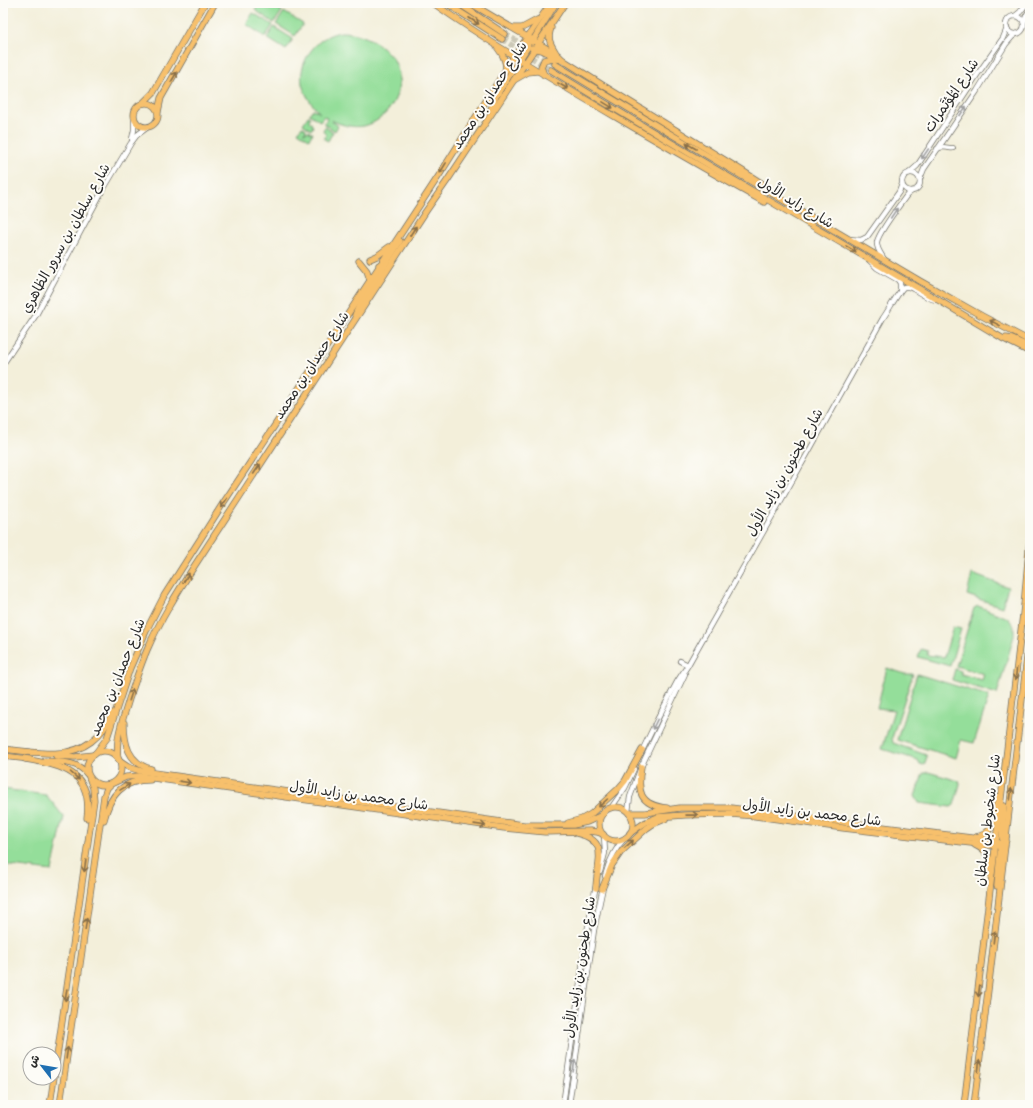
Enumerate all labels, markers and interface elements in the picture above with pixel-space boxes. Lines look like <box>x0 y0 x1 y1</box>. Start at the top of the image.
one-way arrow <box>468 17 479 25</box>
street label: شارع حمدان بن محمد <box>447 37 533 154</box>
street label: شارع المُؤتَمرات <box>920 55 985 137</box>
one-way arrow <box>170 71 178 83</box>
one-way arrow <box>557 83 569 91</box>
one-way arrow <box>602 101 613 109</box>
one-way arrow <box>959 106 967 117</box>
one-way arrow <box>685 142 697 150</box>
one-way arrow <box>920 148 928 160</box>
street label: شارع سلطان بن سرور الظاهري <box>16 160 116 318</box>
one-way arrow <box>439 162 447 174</box>
street label: شارع زايد الأول <box>753 172 837 234</box>
one-way arrow <box>890 208 898 219</box>
one-way arrow <box>408 226 417 237</box>
one-way arrow <box>845 246 857 254</box>
street label: شارع حمدان بن محمد <box>269 307 355 424</box>
one-way arrow <box>990 319 1002 326</box>
street label: شارع طحنون بن زايد الأول <box>741 405 829 541</box>
one-way arrow <box>253 464 261 475</box>
one-way arrow <box>220 497 228 508</box>
one-way arrow <box>182 573 190 584</box>
street label: شارع حمدان بن محمد <box>85 615 152 740</box>
one-way arrow <box>1012 667 1020 680</box>
one-way arrow <box>128 689 135 702</box>
one-way arrow <box>651 717 658 729</box>
street label: شارع شخبوط بن سلطان <box>970 753 1007 888</box>
one-way arrow <box>69 771 80 780</box>
street label: شارع محمد بن زايد الأول <box>288 776 429 817</box>
one-way arrow <box>178 778 191 786</box>
one-way arrow <box>119 783 130 791</box>
one-way arrow <box>1007 788 1015 801</box>
street label: شارع محمد بن زايد الأول <box>741 795 882 832</box>
one-way arrow <box>597 799 608 808</box>
one-way arrow <box>685 811 698 818</box>
one-way arrow <box>473 821 486 829</box>
one-way arrow <box>624 840 634 849</box>
one-way arrow <box>81 859 89 872</box>
street label: شارع طحنون بن زايد الأول <box>559 895 602 1040</box>
one-way arrow <box>82 918 90 931</box>
one-way arrow <box>991 931 998 944</box>
one-way arrow <box>975 984 982 997</box>
one-way arrow <box>62 988 70 1001</box>
north arrow <box>22 1046 62 1086</box>
one-way arrow <box>63 1046 71 1059</box>
text: ش <box>24 1052 44 1071</box>
one-way arrow <box>570 1060 578 1073</box>
one-way arrow <box>975 1060 983 1073</box>

